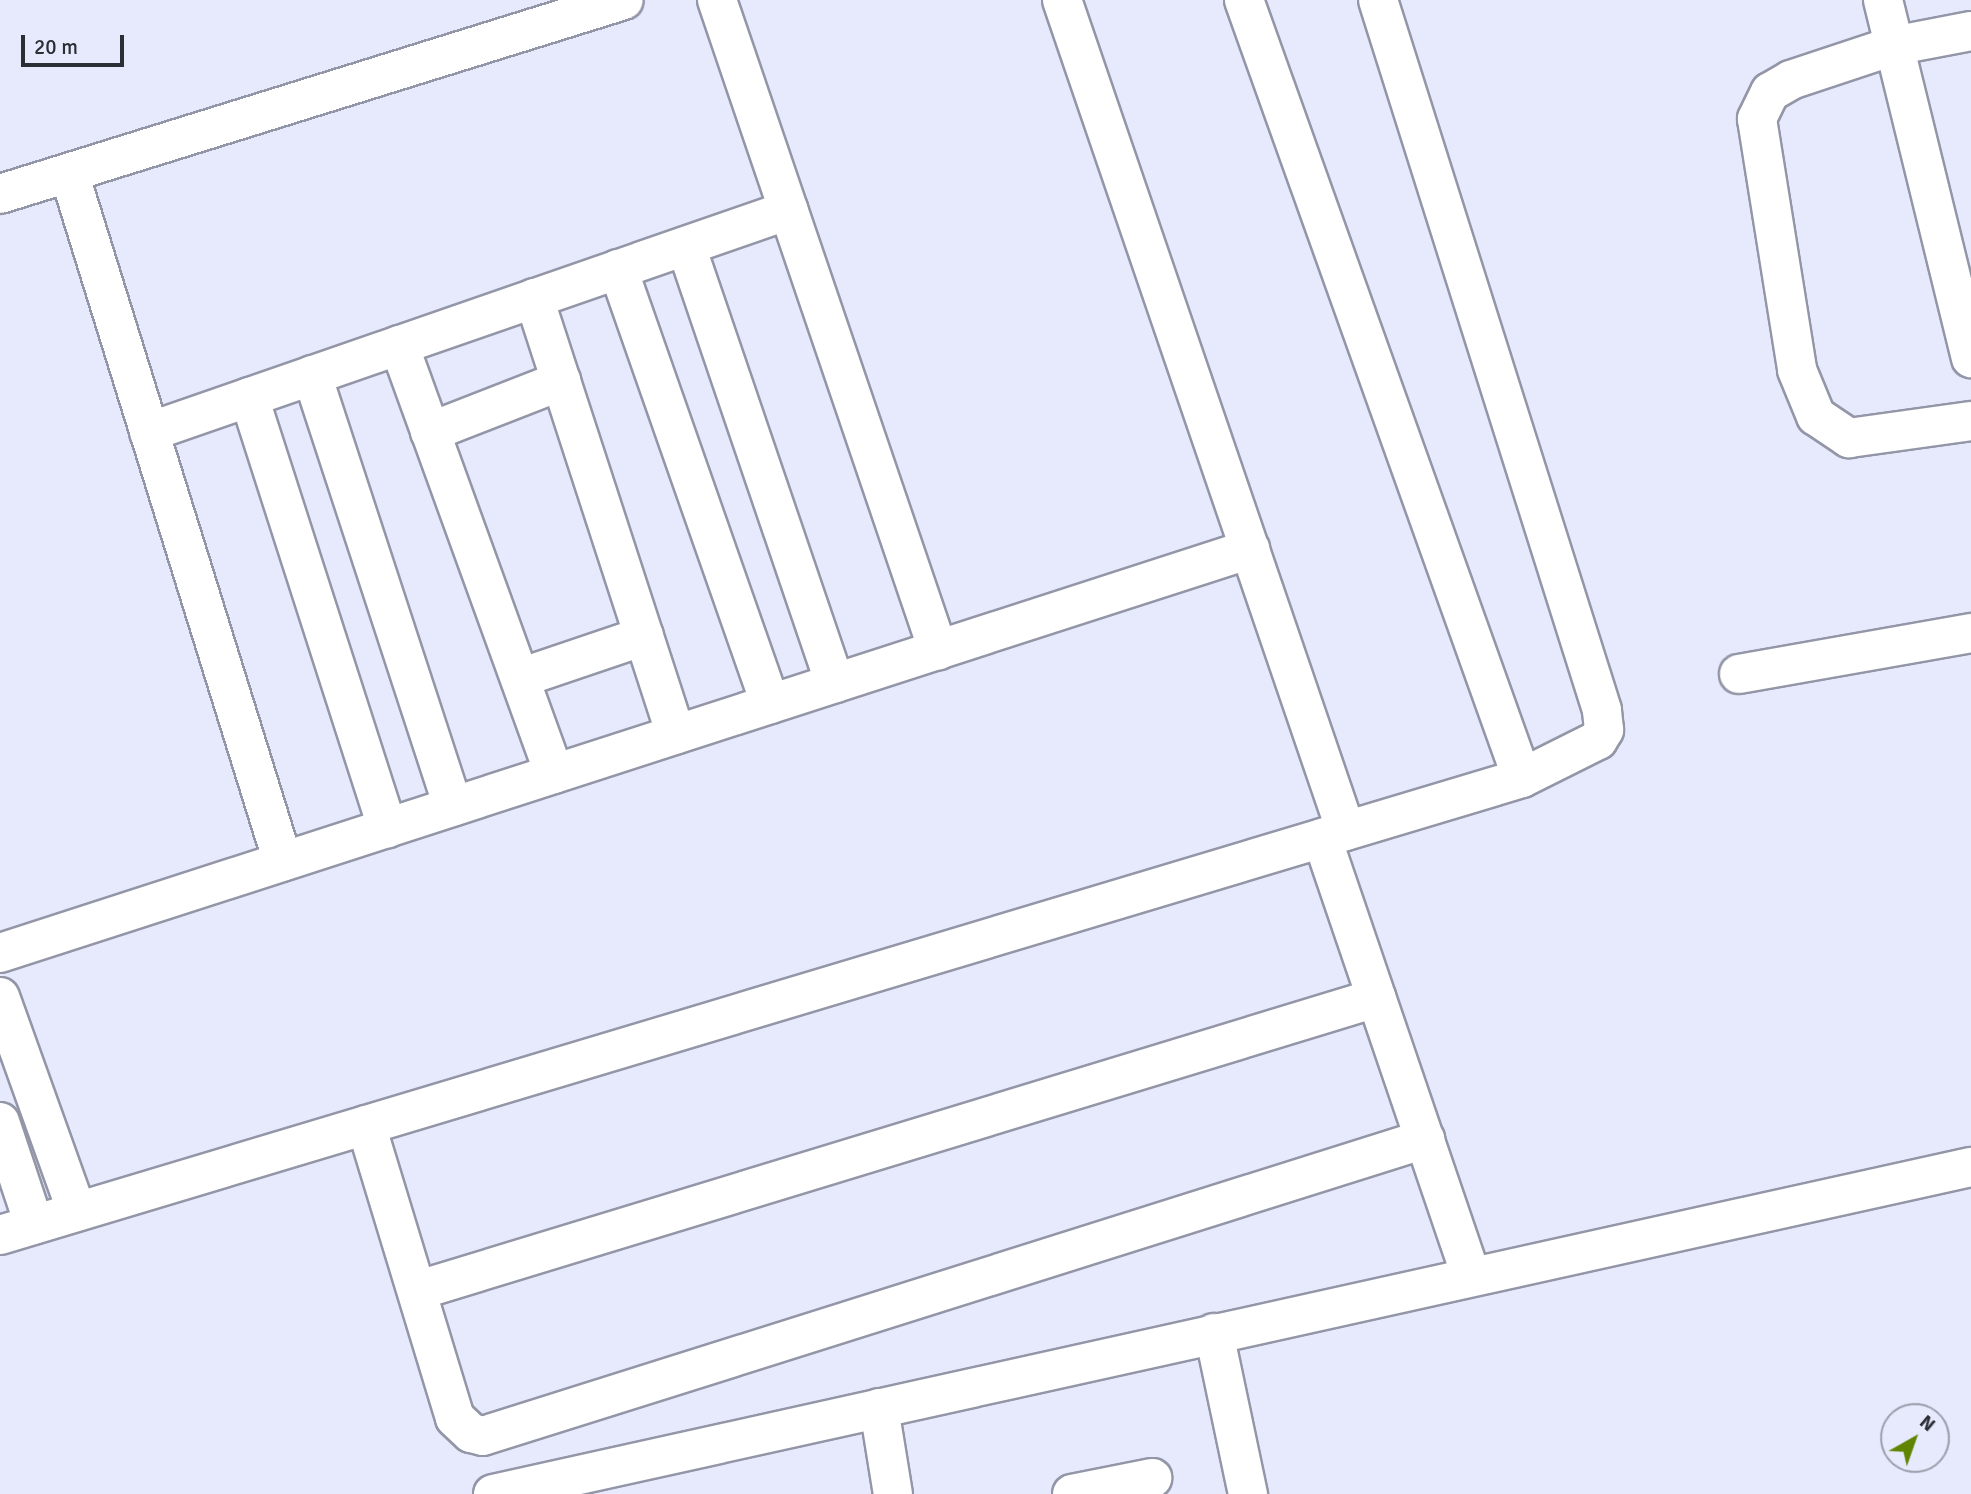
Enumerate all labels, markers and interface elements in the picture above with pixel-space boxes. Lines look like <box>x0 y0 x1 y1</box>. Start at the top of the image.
scale bar <box>24 21 128 65</box>
text: 20 m <box>34 34 78 60</box>
north arrow <box>1880 1403 1950 1473</box>
text: N <box>1914 1410 1940 1437</box>

